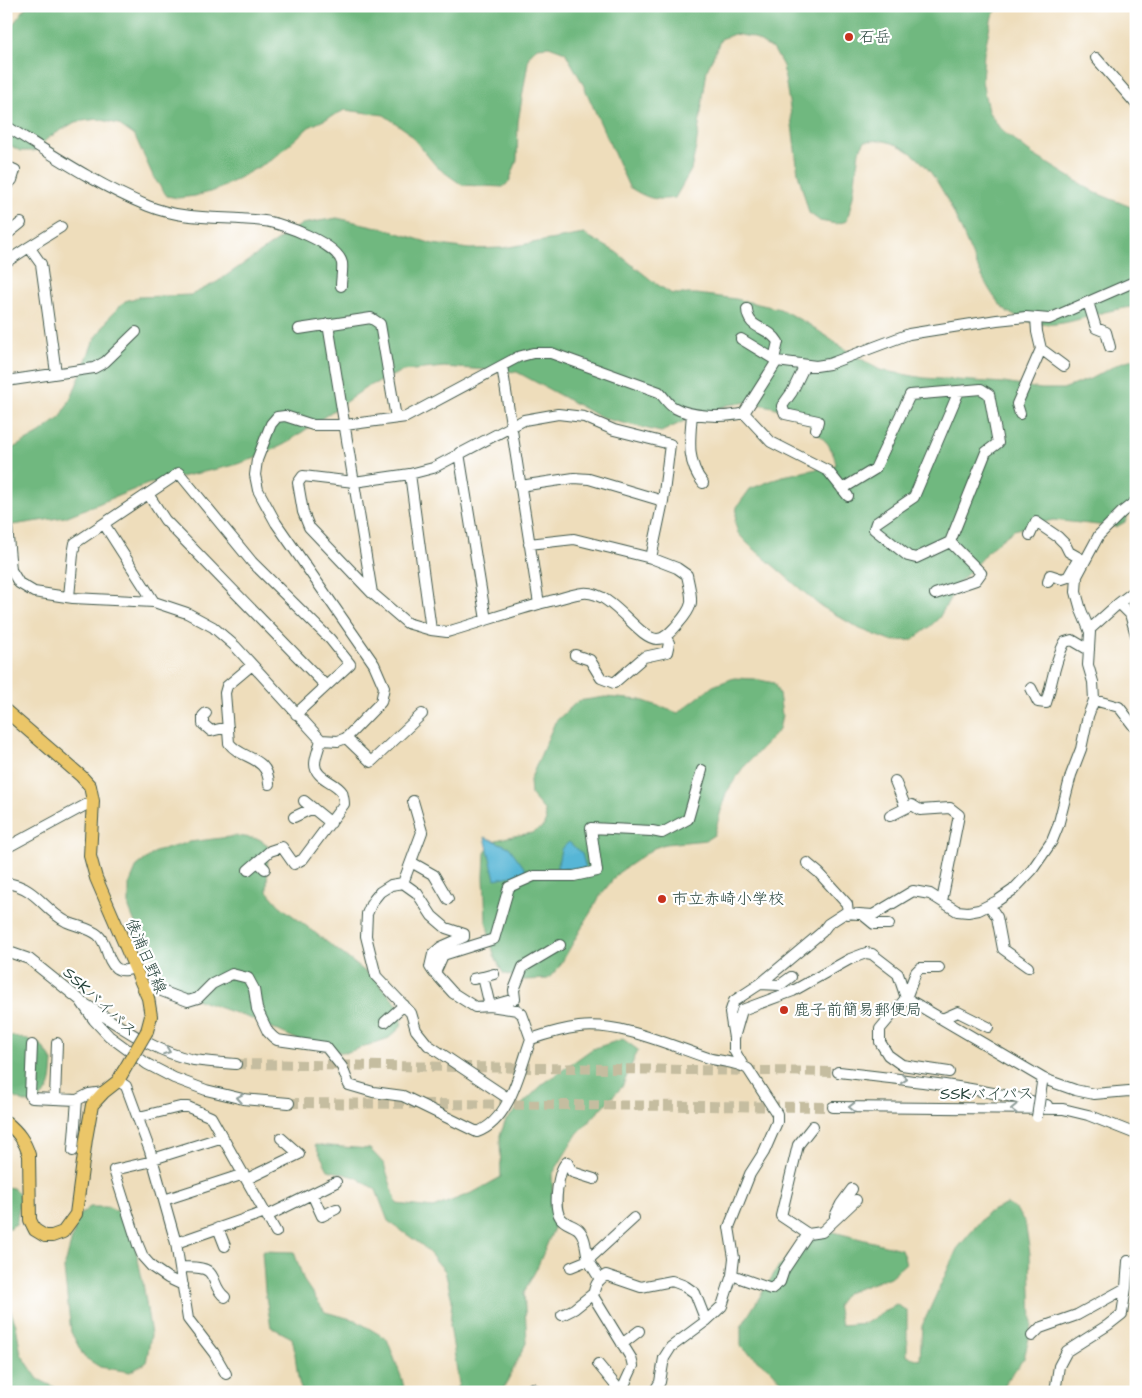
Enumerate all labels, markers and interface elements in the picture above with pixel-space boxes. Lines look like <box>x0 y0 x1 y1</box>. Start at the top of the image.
place label: 石岳 <box>859 26 891 48</box>
marker: 石岳 <box>843 31 855 43</box>
place label: 市立赤崎小学校 <box>672 888 784 910</box>
marker: 市立赤崎小学校 <box>656 893 668 905</box>
street label: 俵浦日野線 <box>120 915 172 997</box>
street label: SSKバイパス <box>58 962 142 1042</box>
place label: 鹿子前簡易郵便局 <box>794 999 922 1021</box>
marker: 鹿子前簡易郵便局 <box>778 1004 790 1016</box>
one-way arrow <box>162 1045 171 1055</box>
one-way arrow <box>900 1073 908 1084</box>
street label: SSKバイパス <box>940 1083 1034 1105</box>
one-way arrow <box>236 1093 245 1103</box>
one-way arrow <box>847 1102 855 1112</box>
one-way arrow <box>1010 1104 1018 1114</box>

